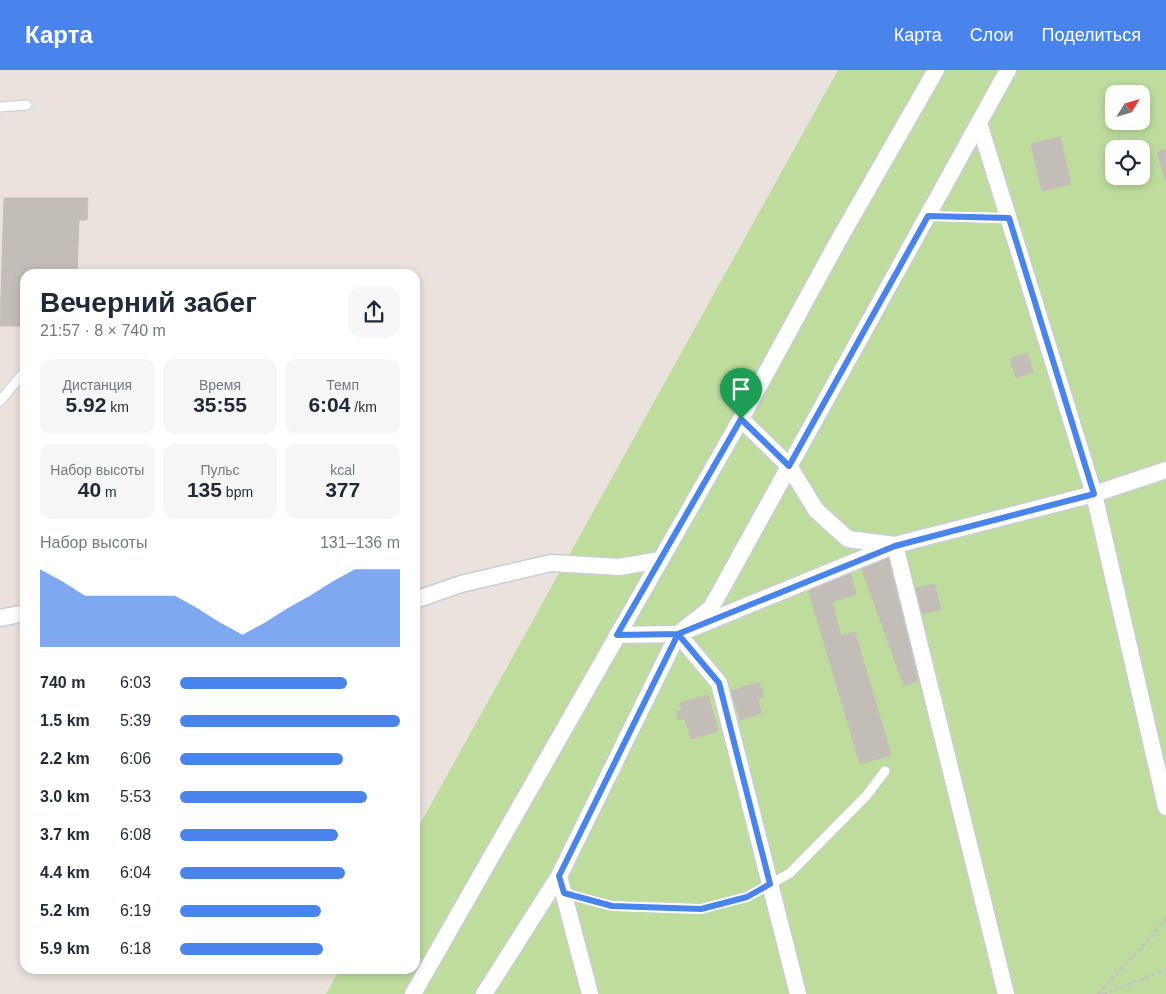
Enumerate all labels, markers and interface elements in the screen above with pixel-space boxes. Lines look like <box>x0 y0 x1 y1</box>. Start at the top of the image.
text: Карта <box>25 21 93 48</box>
text: Карта <box>894 25 942 45</box>
text: Слои <box>970 25 1014 45</box>
text: Поделиться <box>1042 25 1141 45</box>
north arrow <box>1105 85 1150 130</box>
map controls <box>1105 85 1150 185</box>
button: locate <box>1105 140 1150 185</box>
button: share <box>348 286 400 338</box>
text: Вечерний забег <box>40 287 257 318</box>
text: 21:57 · 8 × 740 m <box>40 322 166 339</box>
pin <box>720 368 762 419</box>
icon: arrive <box>727 375 755 403</box>
text: Дистанция <box>63 377 132 393</box>
text: Время <box>199 377 241 393</box>
text: Темп <box>326 377 359 393</box>
text: 5.92 <box>66 393 106 416</box>
text: 35:55 <box>193 393 247 416</box>
text: 6:04 <box>308 393 350 416</box>
text: km <box>106 399 129 415</box>
text: /km <box>350 399 377 415</box>
text: Набор высоты <box>50 462 144 478</box>
text: Пульс <box>200 462 240 478</box>
text: kcal <box>330 462 355 478</box>
text: 40 <box>78 478 101 501</box>
text: 135 <box>187 478 222 501</box>
text: 377 <box>325 478 360 501</box>
text: m <box>101 484 117 500</box>
text: bpm <box>222 484 253 500</box>
text: Набор высоты <box>40 534 147 551</box>
text: 131–136 m <box>320 534 400 551</box>
text: 740 m <box>40 674 85 691</box>
text: 6:03 <box>120 674 151 691</box>
text: 1.5 km <box>40 712 90 729</box>
text: 5:39 <box>120 712 151 729</box>
text: 2.2 km <box>40 750 90 767</box>
text: 6:06 <box>120 750 151 767</box>
text: 3.0 km <box>40 788 90 805</box>
text: 5:53 <box>120 788 151 805</box>
text: 3.7 km <box>40 826 90 843</box>
text: 6:08 <box>120 826 151 843</box>
text: 4.4 km <box>40 864 90 881</box>
text: 6:04 <box>120 864 151 881</box>
text: 5.2 km <box>40 902 90 919</box>
text: 6:19 <box>120 902 151 919</box>
text: 5.9 km <box>40 940 90 957</box>
text: 6:18 <box>120 940 151 957</box>

